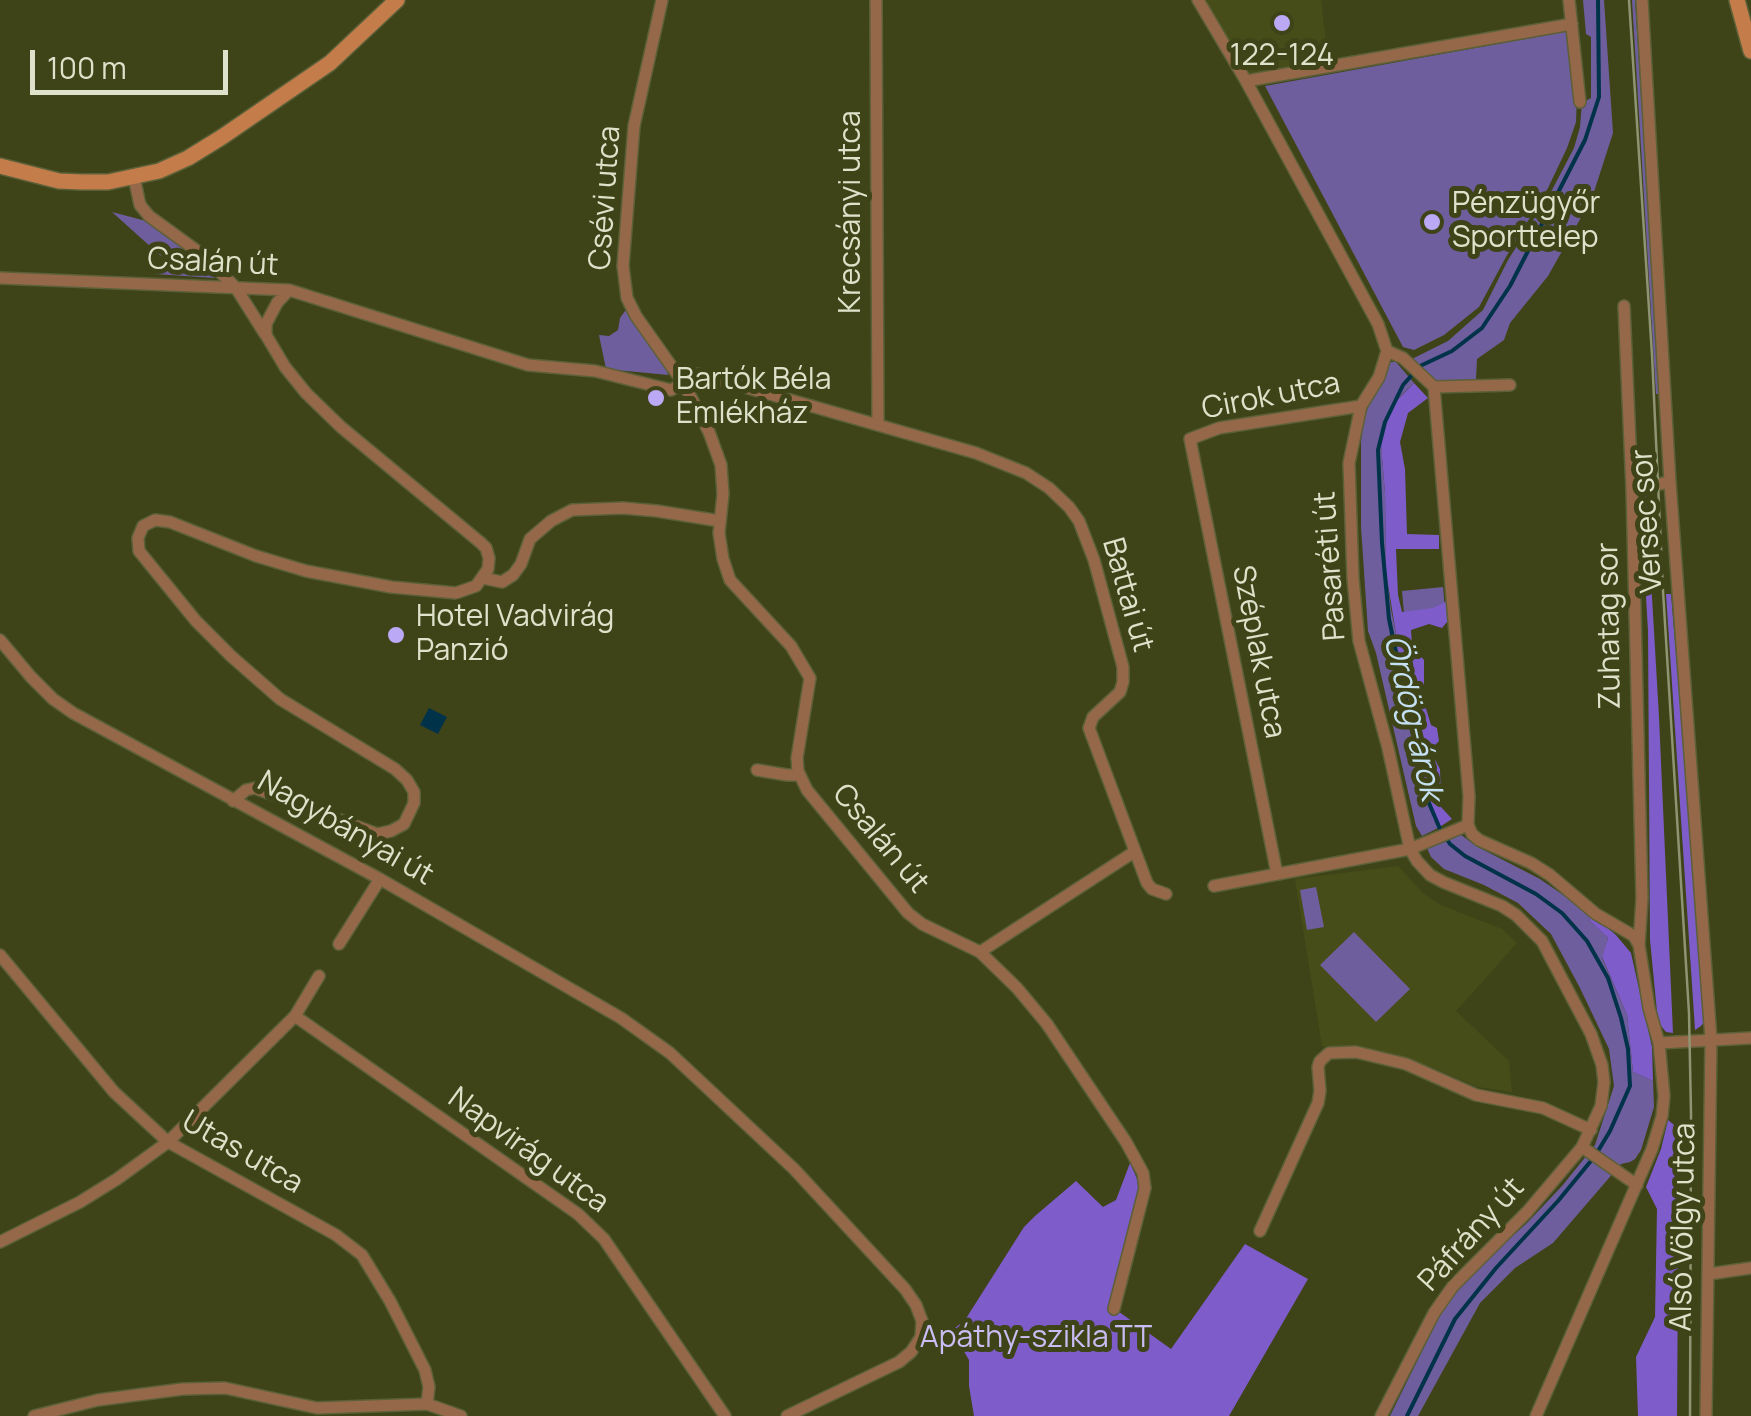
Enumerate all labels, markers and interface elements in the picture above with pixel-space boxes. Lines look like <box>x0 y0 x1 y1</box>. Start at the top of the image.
marker: 122-124 <box>1271 12 1293 34</box>
scale bar <box>35 30 232 92</box>
place label: 122-124 <box>1230 39 1334 75</box>
text: 100 m <box>47 47 127 88</box>
street label: Krecsányi utca <box>834 110 870 314</box>
street label: Csévi utca <box>583 125 629 271</box>
place label: Pénzügyőr Sporttelep <box>1452 187 1600 258</box>
marker: Pénzügyőr Sporttelep <box>1421 211 1443 233</box>
street label: Csalán út <box>147 242 279 284</box>
place label: Bartók Béla Emlékház <box>676 363 832 434</box>
street label: Cirok utca <box>1199 366 1343 428</box>
marker: Bartók Béla Emlékház <box>645 387 667 409</box>
street label: Versec sor <box>1625 448 1671 594</box>
street label: Pasaréti út <box>1308 490 1354 642</box>
street label: Battai út <box>1094 534 1160 656</box>
street label: Zuhatag sor <box>1591 542 1629 710</box>
street label: Széplak utca <box>1224 563 1292 741</box>
place label: Hotel Vadvirág Panzió <box>416 600 614 670</box>
marker: Hotel Vadvirág Panzió <box>385 624 407 646</box>
water label: Ördög-árok <box>1374 632 1450 804</box>
street label: Nagybányai út <box>251 764 439 894</box>
street label: Csalán út <box>824 777 936 901</box>
street label: Napvirág utca <box>441 1081 615 1221</box>
street label: Utas utca <box>175 1104 309 1202</box>
street label: Alsó Völgy utca <box>1664 1122 1704 1332</box>
street label: Páfrány út <box>1412 1171 1532 1299</box>
park label: Apáthy-szikla TT <box>920 1321 1152 1357</box>

